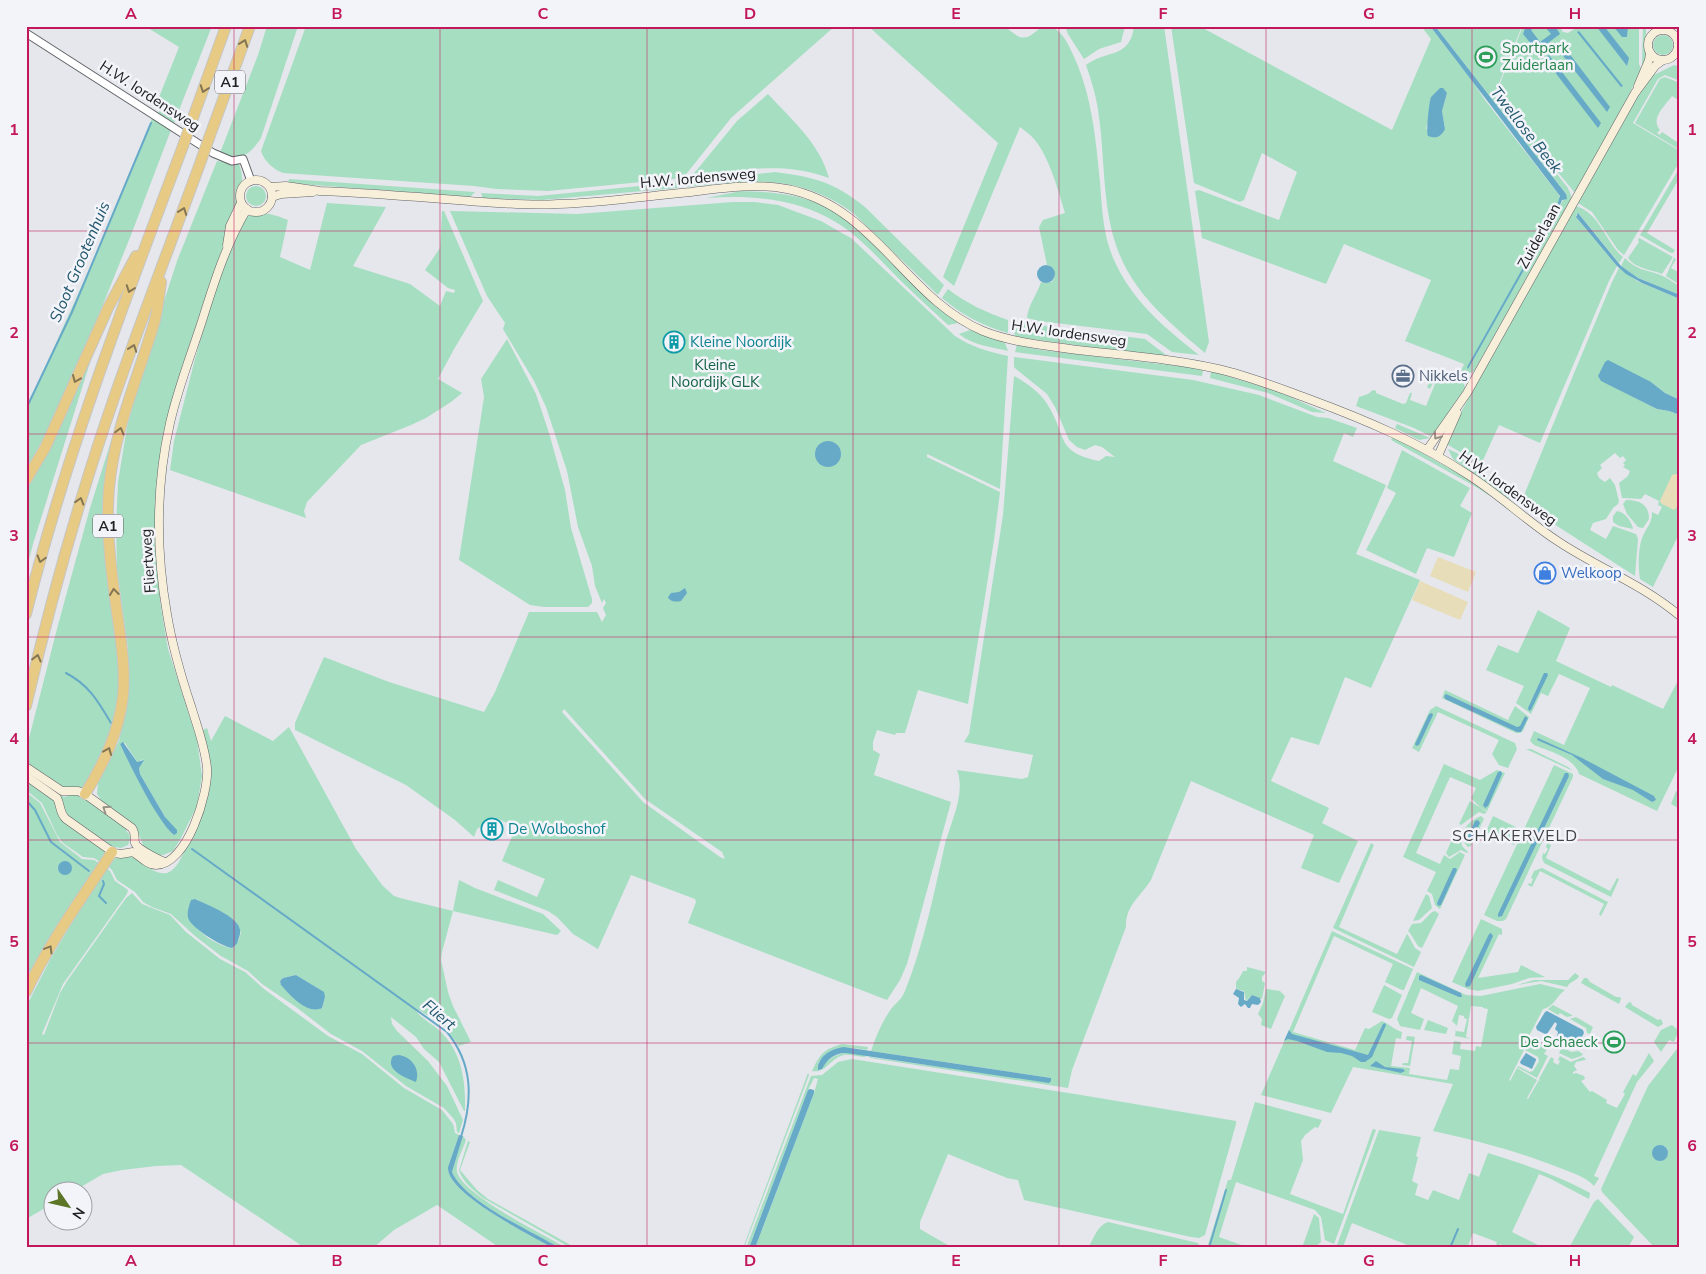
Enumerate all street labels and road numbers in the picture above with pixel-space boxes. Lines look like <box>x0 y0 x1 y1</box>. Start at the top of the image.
street label: H.W. Iordensweg <box>96 56 204 136</box>
road number: A1 <box>215 70 245 94</box>
street label: H.W. Iordensweg <box>639 163 757 193</box>
street label: Zuiderlaan <box>1513 200 1565 272</box>
street label: H.W. Iordensweg <box>1010 315 1128 351</box>
street label: H.W. Iordensweg <box>1455 446 1561 530</box>
road number: A1 <box>93 514 123 538</box>
street label: Fliertweg <box>136 528 160 594</box>

